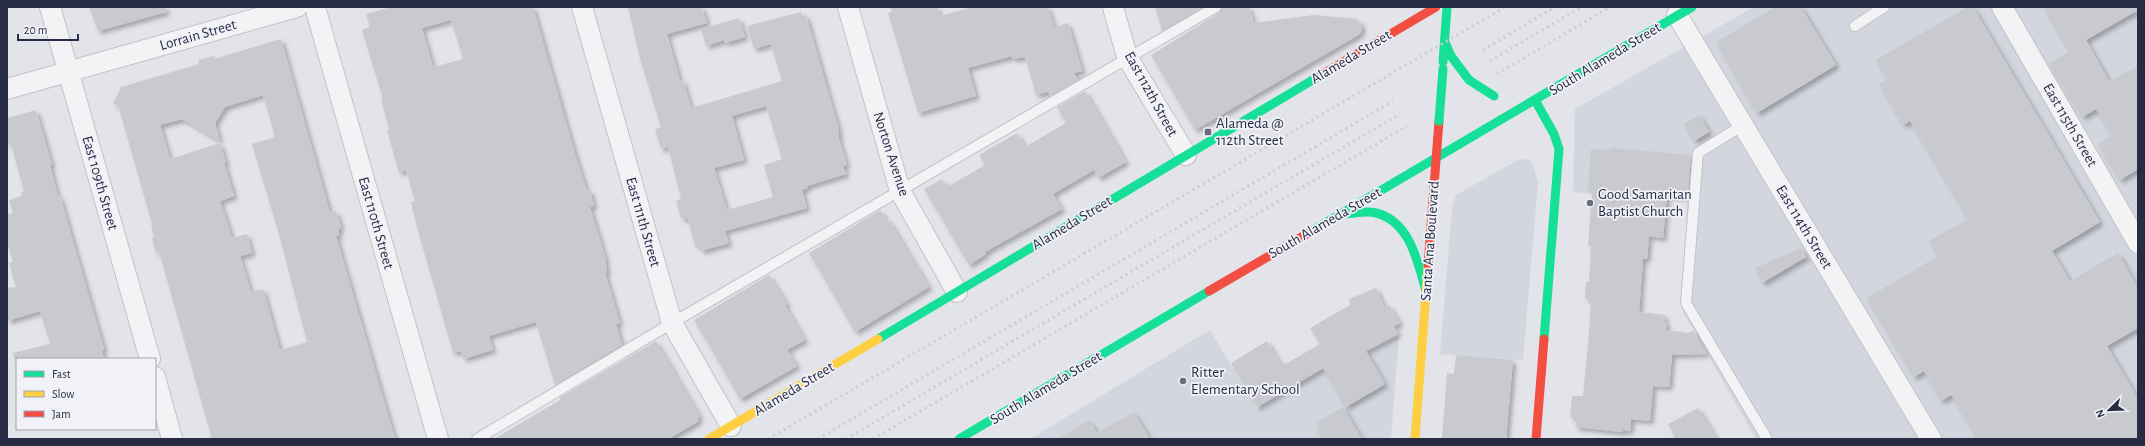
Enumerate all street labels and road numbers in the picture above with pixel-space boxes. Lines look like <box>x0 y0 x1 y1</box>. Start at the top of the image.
street label: Lorrain Street <box>158 17 238 53</box>
street label: South Alameda Street <box>1547 20 1664 98</box>
street label: Alameda Street <box>1308 27 1394 87</box>
street label: East 112th Street <box>1122 49 1180 139</box>
street label: East 115th Street <box>2040 81 2100 169</box>
street label: Norton Avenue <box>870 110 912 198</box>
street label: East 109th Street <box>79 134 121 232</box>
street label: East 110th Street <box>356 175 396 271</box>
street label: East 111th Street <box>623 175 663 269</box>
street label: Santa Ana Boulevard <box>1418 180 1442 301</box>
street label: East 114th Street <box>1773 183 1835 272</box>
street label: South Alameda Street <box>1266 185 1384 261</box>
street label: Alameda Street <box>1029 193 1115 253</box>
street label: South Alameda Street <box>988 349 1105 427</box>
street label: Alameda Street <box>751 359 837 419</box>

